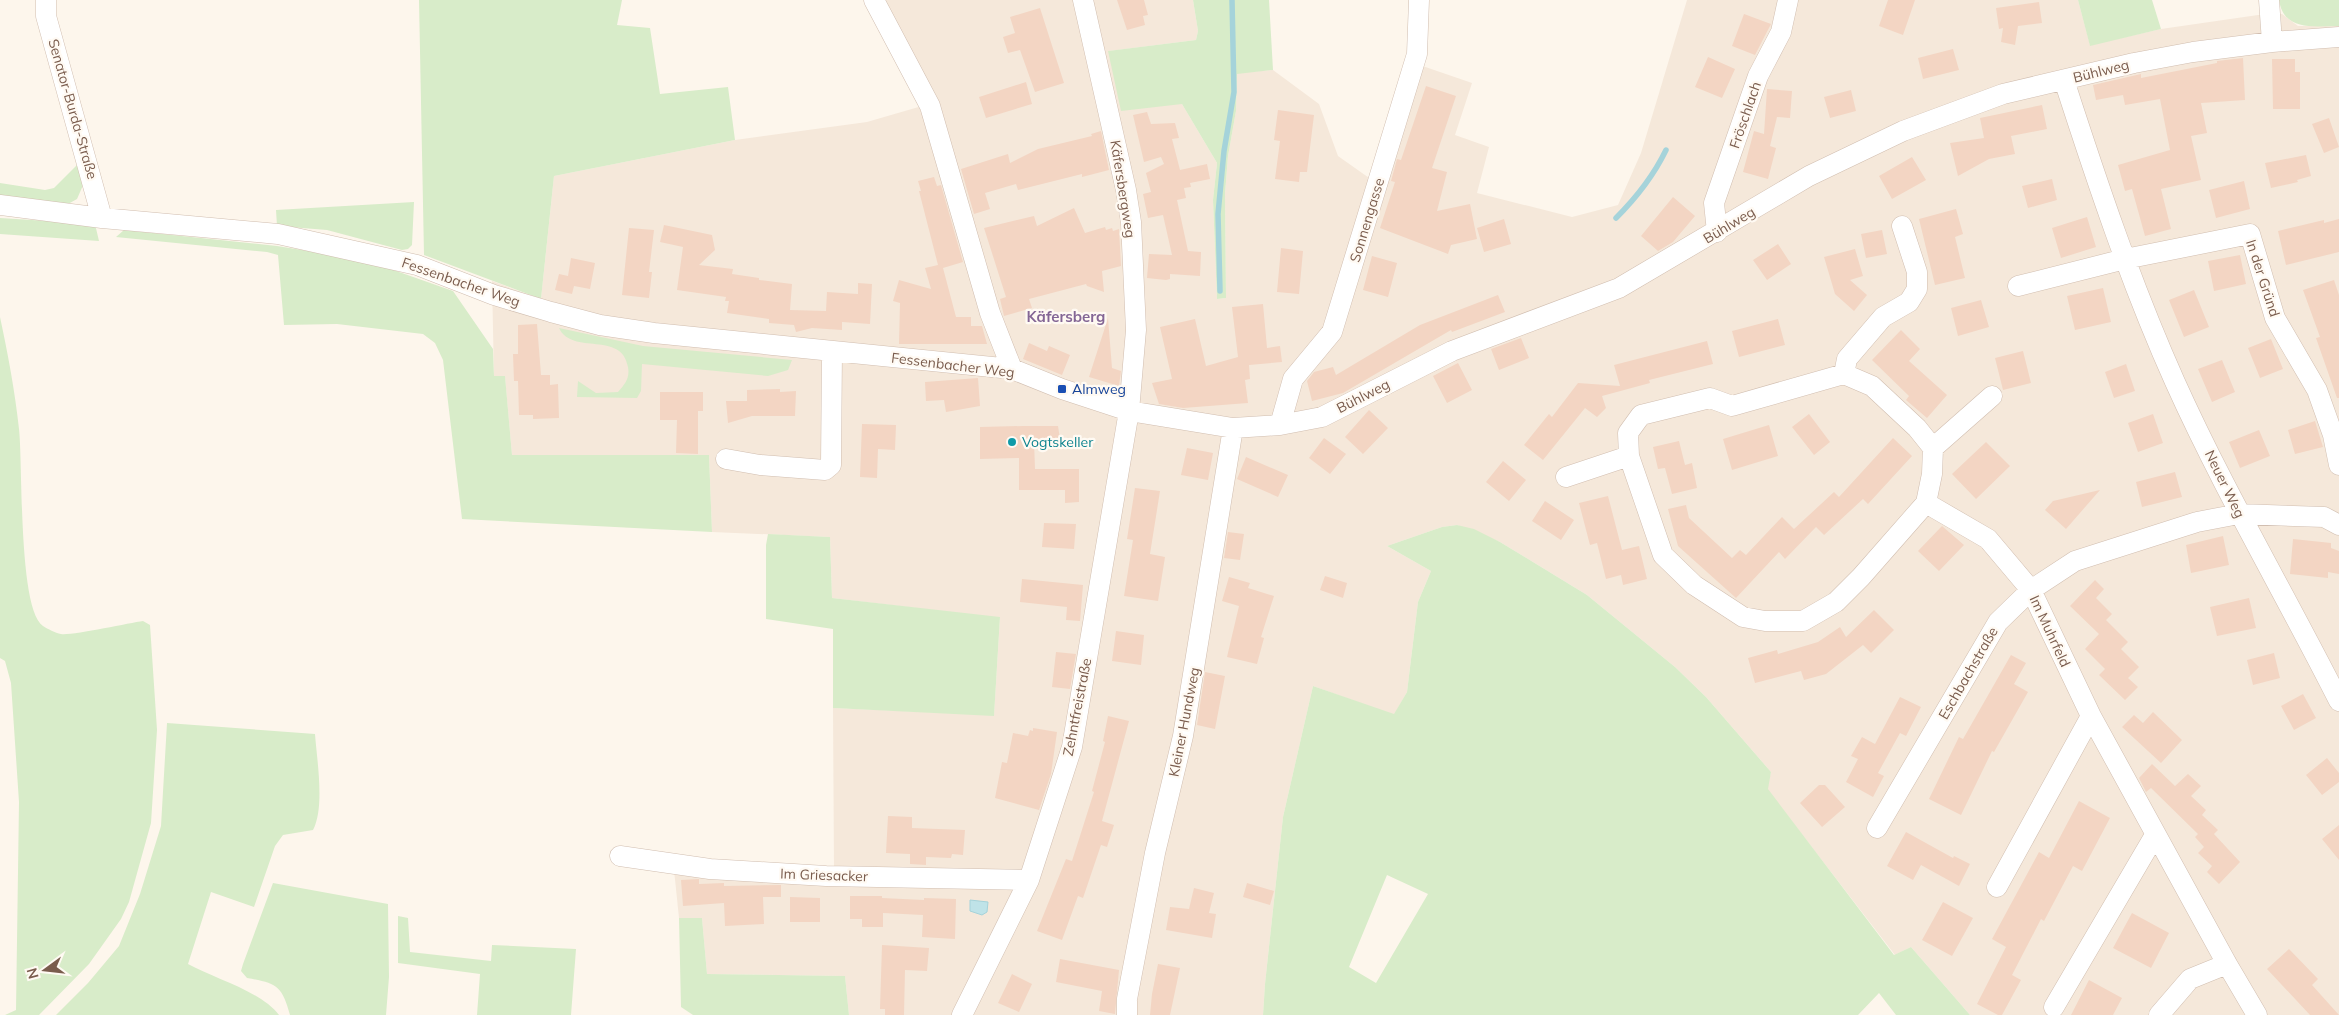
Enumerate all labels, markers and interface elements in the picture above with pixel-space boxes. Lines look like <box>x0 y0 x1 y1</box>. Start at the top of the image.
street label: Senator-Burda-Straße <box>44 37 102 181</box>
street label: Bühlweg <box>2071 55 2131 87</box>
street label: Fröschlach <box>1725 79 1765 151</box>
street label: Käfersbergweg <box>1106 139 1140 239</box>
street label: Sonnengasse <box>1346 176 1388 264</box>
street label: Bühlweg <box>1700 203 1758 247</box>
street label: In der Gründ <box>2242 237 2284 319</box>
street label: Fessenbacher Weg <box>399 253 523 311</box>
district label: Käfersberg <box>1027 307 1105 326</box>
street label: Fessenbacher Weg <box>890 349 1016 381</box>
street label: Bühlweg <box>1333 375 1393 417</box>
place label: Almweg <box>1072 380 1126 398</box>
marker: Almweg <box>1056 383 1068 395</box>
place label: Vogtskeller <box>1022 433 1094 451</box>
marker: Vogtskeller <box>1006 436 1018 448</box>
street label: Neuer Weg <box>2201 447 2249 521</box>
street label: Im Muhrfeld <box>2026 592 2074 670</box>
street label: Eschbachstraße <box>1934 624 2002 722</box>
street label: Zehntfreistraße <box>1059 656 1095 758</box>
street label: Kleiner Hundweg <box>1165 666 1203 778</box>
street label: Im Griesacker <box>780 864 869 886</box>
north arrow <box>20 945 70 995</box>
text: N <box>22 966 43 981</box>

